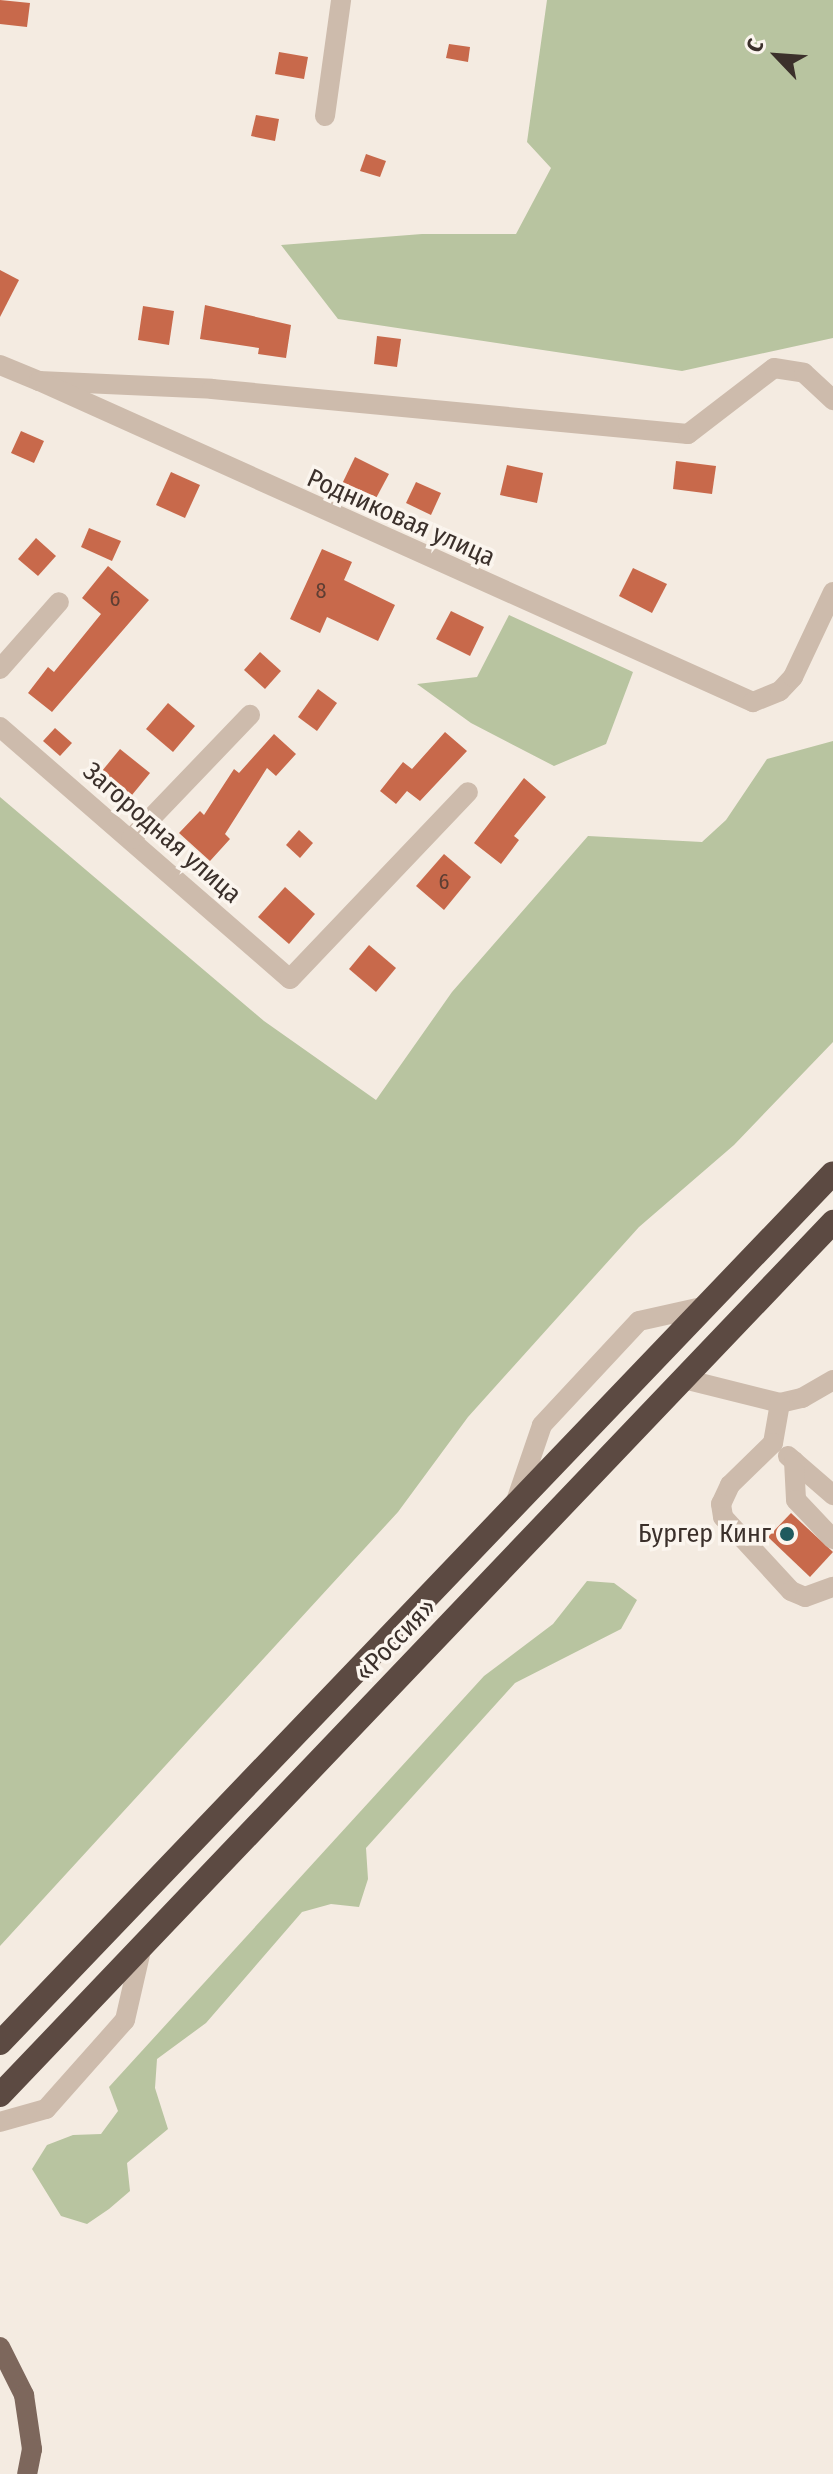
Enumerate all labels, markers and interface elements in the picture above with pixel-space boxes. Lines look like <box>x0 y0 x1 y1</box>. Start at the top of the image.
north arrow <box>737 16 817 96</box>
text: С <box>740 35 769 57</box>
street label: Родниковая улица <box>302 463 500 573</box>
house number: 8 <box>316 578 326 604</box>
house number: 6 <box>110 586 120 612</box>
street label: Загородная улица <box>77 756 247 910</box>
house number: 6 <box>439 869 449 895</box>
place label: Бургер Кинг <box>638 1518 771 1550</box>
marker: Бургер Кинг <box>778 1525 796 1543</box>
street label: «Россия» <box>349 1592 443 1688</box>

